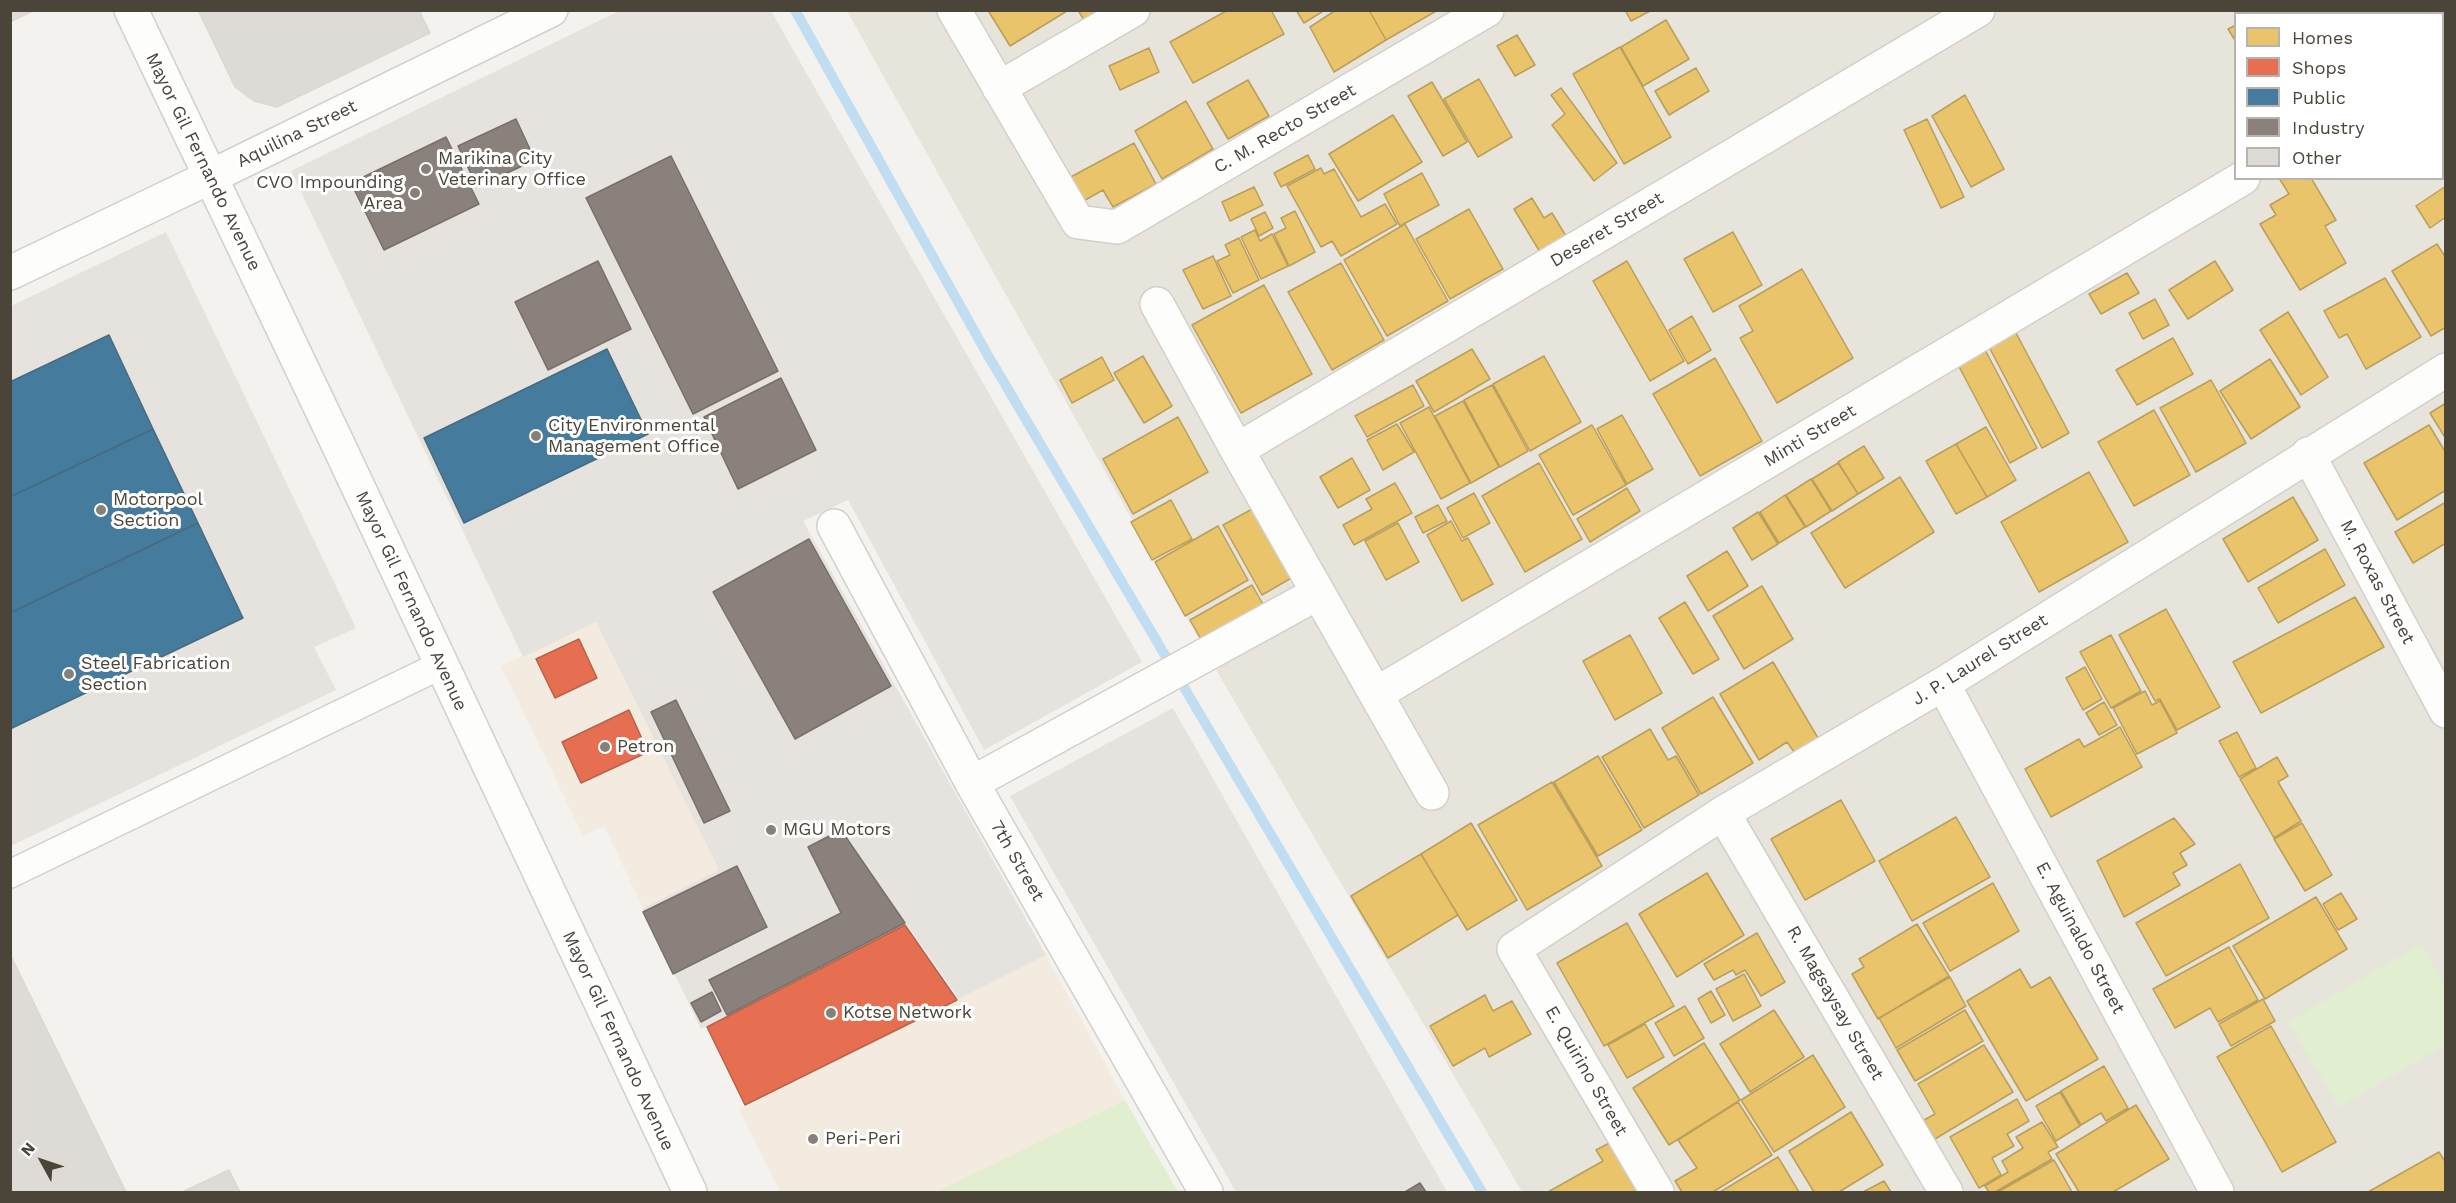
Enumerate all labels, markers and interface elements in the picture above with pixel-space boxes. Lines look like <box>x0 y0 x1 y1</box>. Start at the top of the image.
legend <box>2234 12 2444 180</box>
text: Homes <box>2292 27 2353 48</box>
street label: Mayor Gil Fernando Avenue <box>141 49 265 275</box>
text: Shops <box>2292 57 2346 78</box>
street label: C. M. Recto Street <box>1210 80 1360 178</box>
text: Public <box>2292 87 2346 108</box>
street label: Aquilina Street <box>233 96 361 172</box>
text: Industry <box>2292 117 2364 138</box>
text: Other <box>2292 147 2342 168</box>
place label: Marikina City Veterinary Office <box>438 148 586 190</box>
marker: Marikina City Veterinary Office <box>419 162 433 176</box>
place label: CVO Impounding Area <box>256 172 403 214</box>
marker: CVO Impounding Area <box>408 186 422 200</box>
street label: Deseret Street <box>1546 188 1668 272</box>
street label: Minti Street <box>1760 400 1860 472</box>
place label: City Environmental Management Office <box>548 415 720 458</box>
marker: City Environmental Management Office <box>529 429 543 443</box>
street label: Mayor Gil Fernando Avenue <box>350 488 472 714</box>
place label: Motorpool Section <box>113 489 203 532</box>
marker: Motorpool Section <box>94 503 108 517</box>
street label: M. Roxas Street <box>2335 516 2419 648</box>
street label: J. P. Laurel Street <box>1908 610 2052 710</box>
place label: Steel Fabrication Section <box>81 653 230 696</box>
marker: Steel Fabrication Section <box>62 667 76 681</box>
place label: Petron <box>617 736 674 758</box>
marker: Petron <box>598 740 612 754</box>
street label: 7th Street <box>985 817 1049 905</box>
place label: MGU Motors <box>783 819 891 841</box>
marker: MGU Motors <box>764 823 778 837</box>
street label: E. Aguinaldo Street <box>2031 858 2129 1018</box>
street label: R. Magsaysay Street <box>1782 922 1888 1084</box>
street label: Mayor Gil Fernando Avenue <box>557 928 679 1154</box>
place label: Kotse Network <box>843 1002 972 1024</box>
street label: E. Quirino Street <box>1540 1002 1632 1140</box>
marker: Kotse Network <box>824 1006 838 1020</box>
place label: Peri-Peri <box>825 1128 901 1150</box>
north arrow <box>12 1131 72 1191</box>
marker: Peri-Peri <box>806 1132 820 1146</box>
text: N <box>17 1138 39 1160</box>

